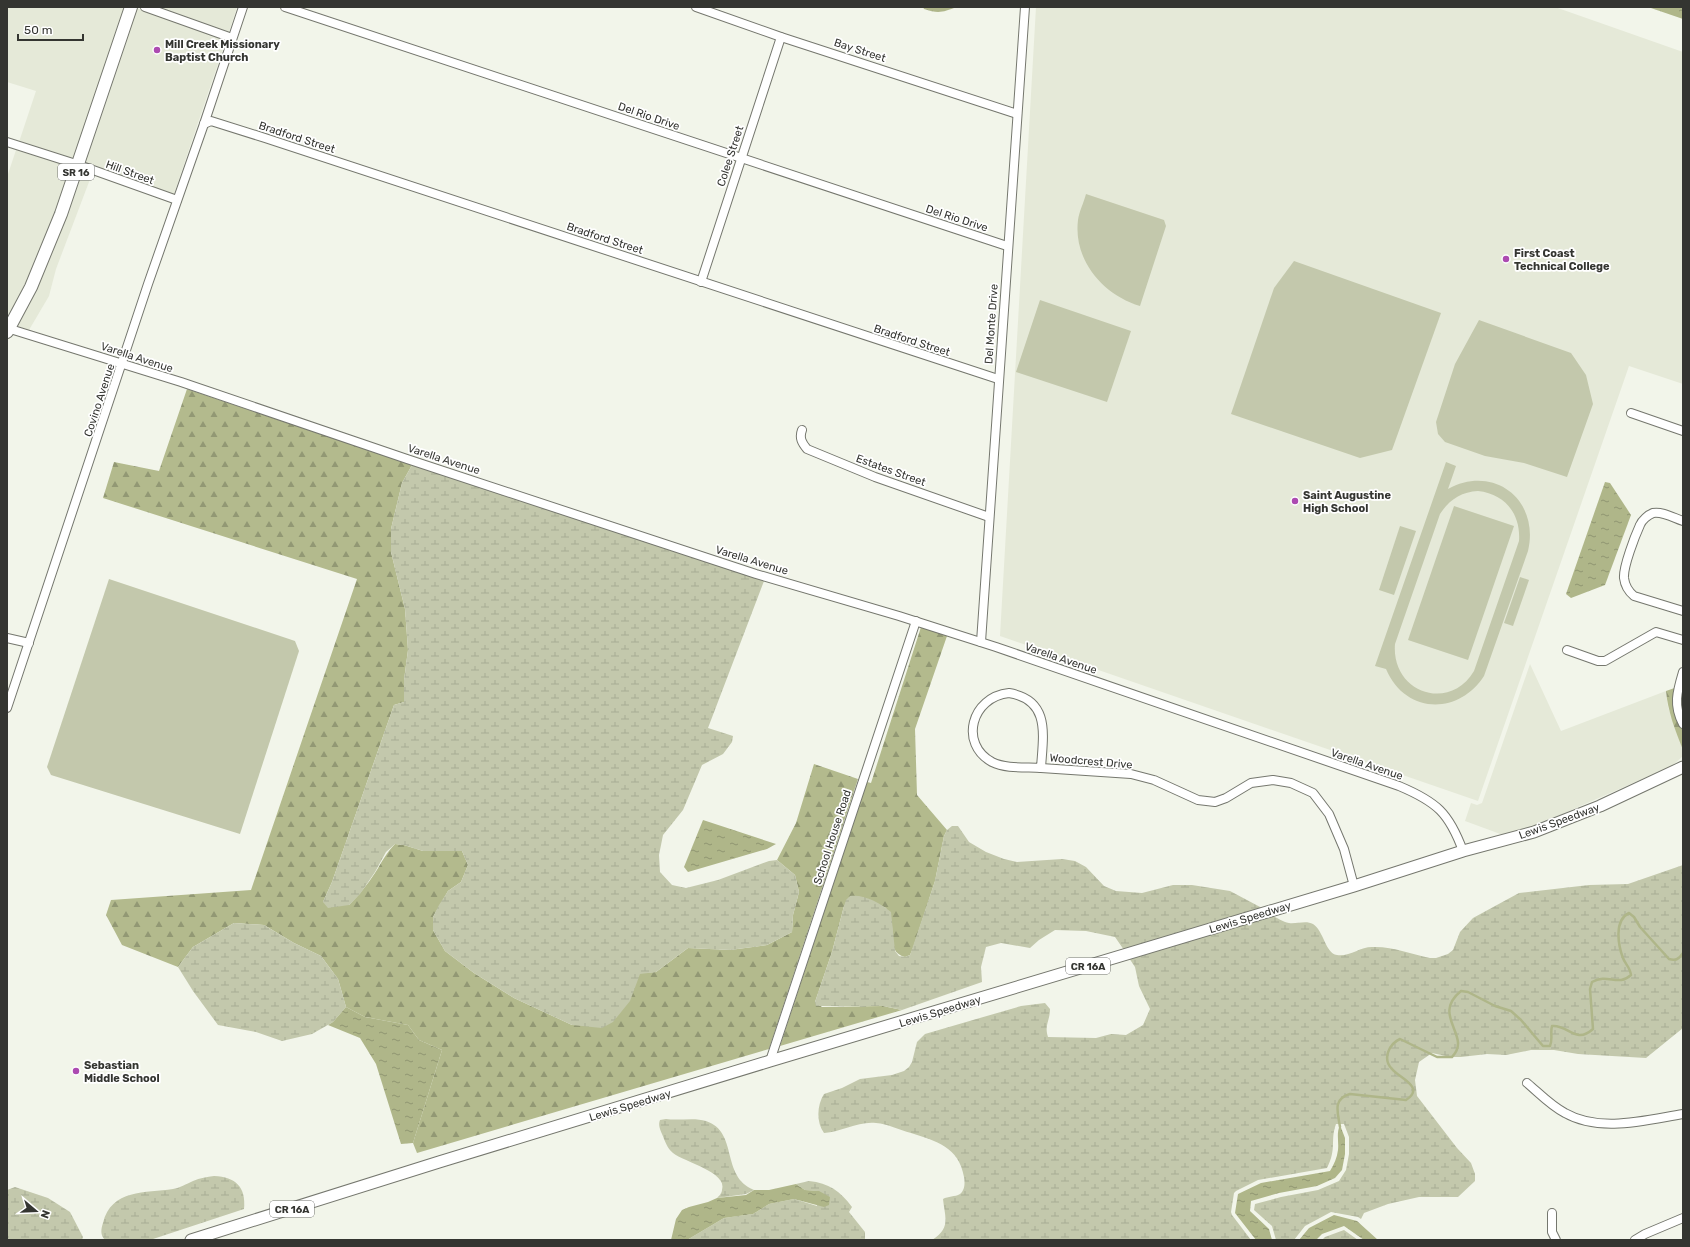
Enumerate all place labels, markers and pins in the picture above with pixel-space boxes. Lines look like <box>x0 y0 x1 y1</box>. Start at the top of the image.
place label: Mill Creek Missionary Baptist Church <box>165 38 280 64</box>
marker: Mill Creek Missionary Baptist Church <box>152 45 162 55</box>
place label: First Coast Technical College <box>1514 247 1610 273</box>
marker: First Coast Technical College <box>1501 254 1511 264</box>
place label: Saint Augustine High School <box>1303 489 1391 515</box>
marker: Saint Augustine High School <box>1290 496 1300 506</box>
place label: Sebastian Middle School <box>84 1059 160 1085</box>
marker: Sebastian Middle School <box>71 1066 81 1076</box>

